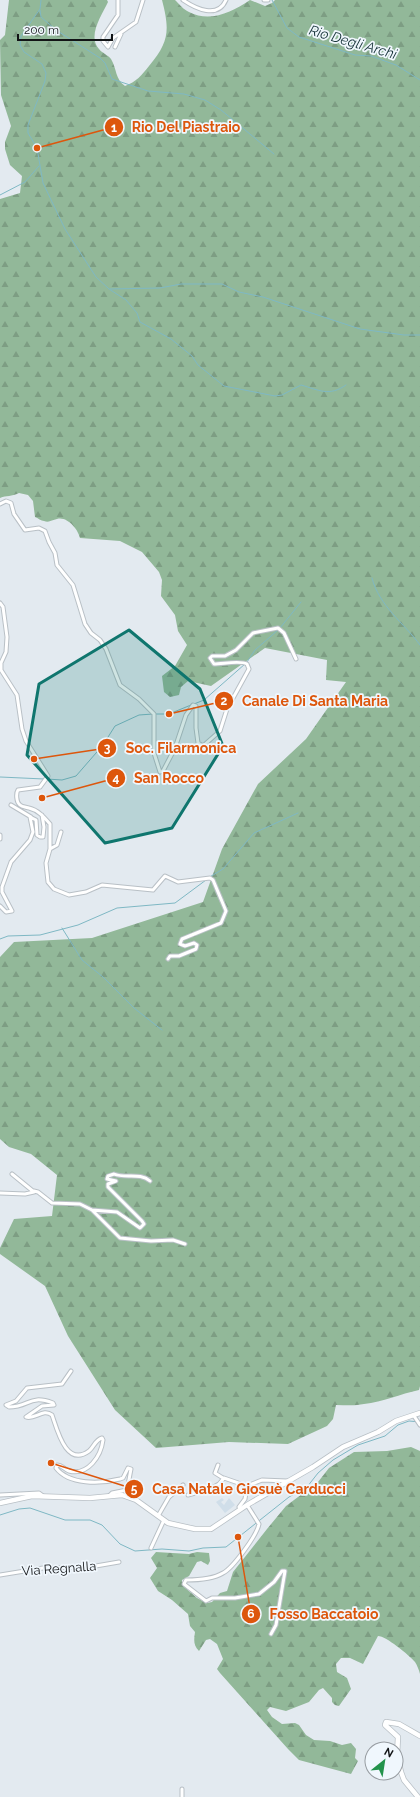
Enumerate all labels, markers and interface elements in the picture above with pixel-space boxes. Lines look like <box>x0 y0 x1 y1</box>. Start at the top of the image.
scale bar <box>18 16 112 42</box>
water label: Rio Degli Archi <box>307 22 400 62</box>
text: 200 m <box>24 23 59 37</box>
callout: Rio Del Piastraio <box>104 114 249 140</box>
text: Rio Del Piastraio <box>132 119 241 135</box>
text: 1 <box>111 121 117 135</box>
callout: Canale Di Santa Maria <box>214 688 396 714</box>
text: Canale Di Santa Maria <box>242 693 388 709</box>
text: 2 <box>221 694 228 708</box>
callout: Soc. Filarmonica <box>97 735 244 761</box>
text: Soc. Filarmonica <box>126 740 236 756</box>
text: 3 <box>104 741 111 755</box>
callout: San Rocco <box>106 765 212 791</box>
text: San Rocco <box>134 770 205 786</box>
text: 4 <box>113 771 120 785</box>
callout: Casa Natale Giosuè Carducci <box>124 1476 354 1502</box>
text: Casa Natale Giosuè Carducci <box>152 1481 346 1497</box>
text: 5 <box>131 1482 138 1496</box>
street label: Via Regnalla <box>21 1558 97 1579</box>
callout: Fosso Baccatoio <box>241 1601 386 1627</box>
text: Fosso Baccatoio <box>270 1606 379 1622</box>
text: 6 <box>247 1607 255 1621</box>
north arrow <box>364 1741 404 1781</box>
text: N <box>382 1745 396 1761</box>

